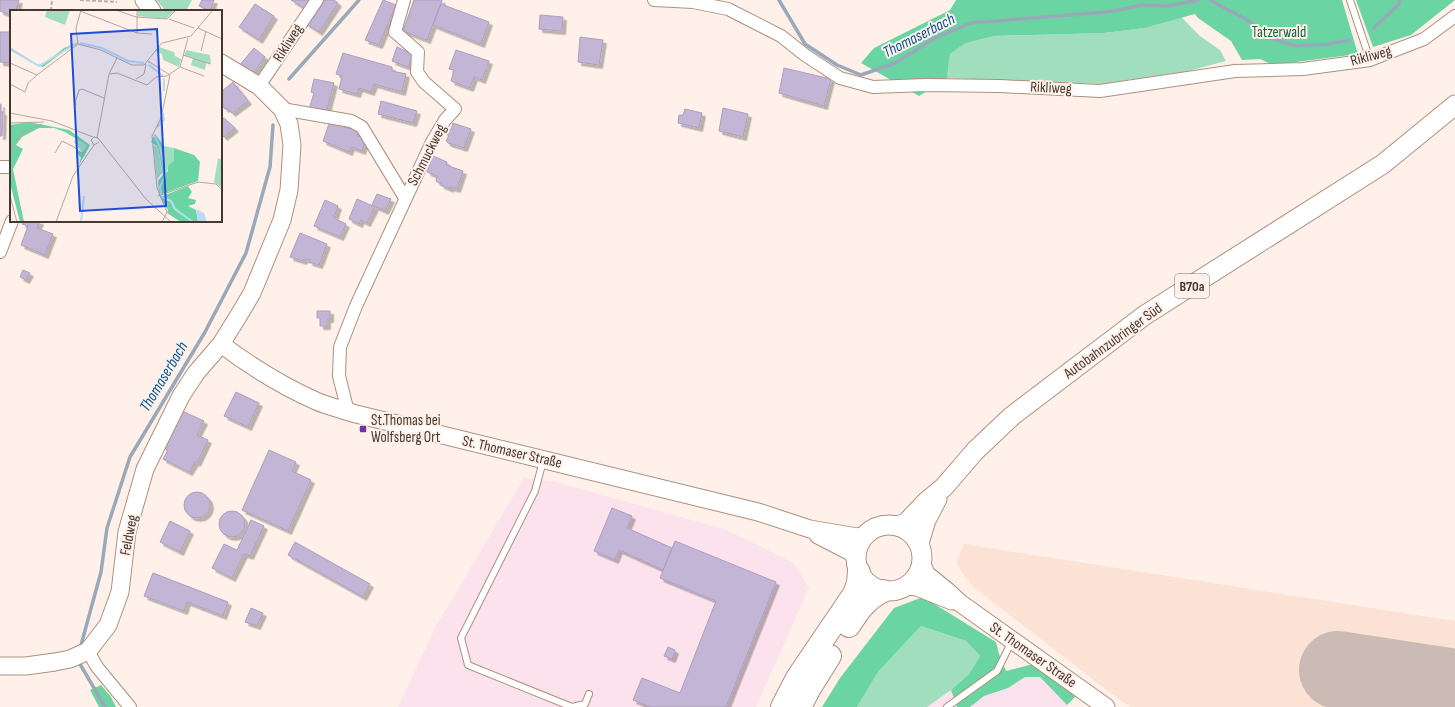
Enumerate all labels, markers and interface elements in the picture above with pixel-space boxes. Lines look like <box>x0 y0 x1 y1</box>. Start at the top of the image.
inset map <box>10 10 222 222</box>
water label: Thomaserbach <box>880 10 958 62</box>
street label: Rikliweg <box>269 20 307 66</box>
park label: Tatzerwald <box>1252 23 1306 42</box>
street label: Rikliweg <box>1348 41 1394 71</box>
street label: Rikliweg <box>1030 77 1072 99</box>
street label: Schmuckweg <box>403 121 451 189</box>
road number: B70a <box>1175 274 1209 298</box>
street label: Autobahnzubringer Süd <box>1059 299 1166 384</box>
water label: Thomaserbach <box>136 338 192 415</box>
place label: St.Thomas bei Wolfsberg Ort <box>371 411 441 447</box>
marker: St.Thomas bei Wolfsberg Ort <box>358 424 368 434</box>
street label: St. Thomaser Straße <box>460 431 564 473</box>
street label: Feldweg <box>116 513 142 557</box>
street label: St. Thomaser Straße <box>986 618 1080 692</box>

